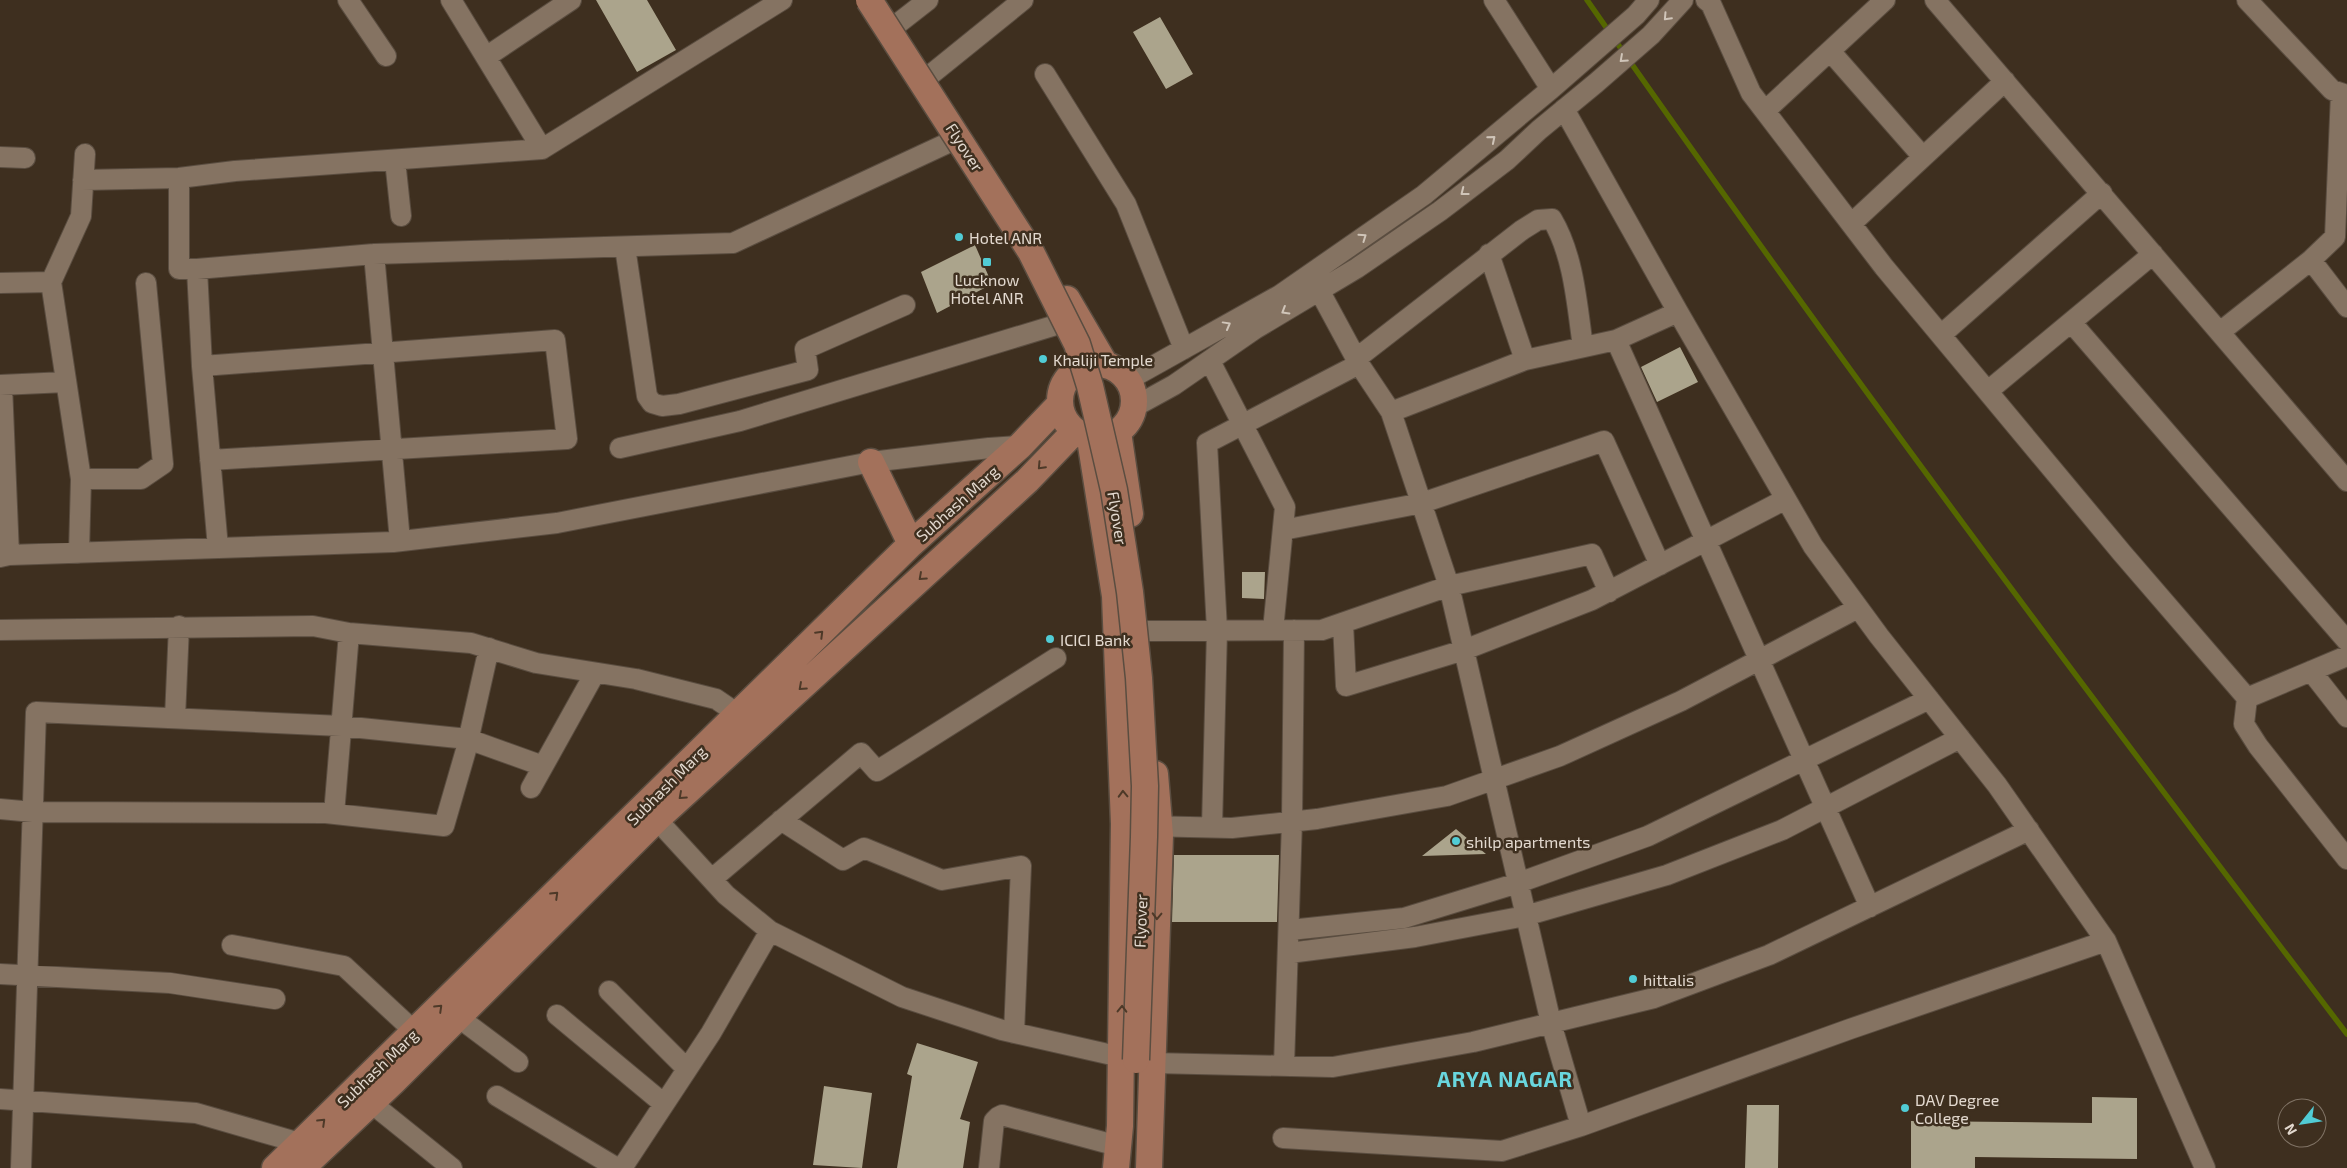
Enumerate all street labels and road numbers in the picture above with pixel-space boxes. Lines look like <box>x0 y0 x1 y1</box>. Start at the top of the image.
street label: Flyover <box>942 119 988 175</box>
street label: Subhash Marg <box>912 461 1002 545</box>
street label: Flyover <box>1104 490 1132 547</box>
street label: Subhash Marg <box>622 741 710 829</box>
street label: Flyover <box>1130 893 1150 948</box>
street label: Subhash Marg <box>333 1025 421 1111</box>

